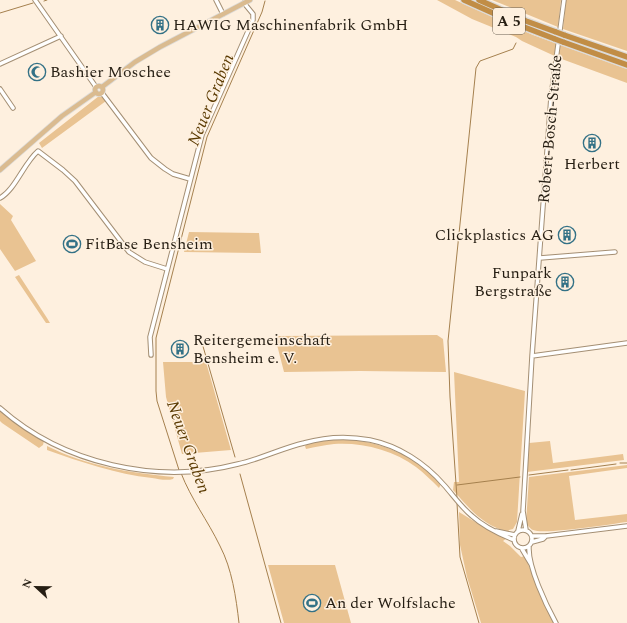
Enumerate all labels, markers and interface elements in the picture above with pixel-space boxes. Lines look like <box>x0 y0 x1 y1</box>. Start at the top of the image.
road number: A 5 <box>493 8 525 34</box>
place label: HAWIG Maschinenfabrik GmbH <box>173 13 408 37</box>
building icon: HAWIG Maschinenfabrik GmbH <box>150 15 170 35</box>
water label: Neuer Graben <box>181 50 241 150</box>
street label: Robert-Bosch-Straße <box>532 54 568 204</box>
place label: Bashier Moschee <box>50 60 171 84</box>
mosque icon: Bashier Moschee <box>27 62 47 82</box>
building icon: Herbert <box>582 133 602 153</box>
place label: Herbert <box>564 152 620 176</box>
place label: Clickplastics AG <box>435 223 554 247</box>
building icon: Clickplastics AG <box>557 225 577 245</box>
place label: FitBase Bensheim <box>85 232 213 256</box>
sports icon: FitBase Bensheim <box>62 234 82 254</box>
place label: Funpark Bergstraße <box>474 261 552 303</box>
building icon: Funpark Bergstraße <box>555 272 575 292</box>
place label: Reitergemeinschaft Bensheim e. V. <box>193 328 331 370</box>
building icon: Reitergemeinschaft Bensheim e. V. <box>170 339 190 359</box>
water label: Neuer Graben <box>159 397 217 497</box>
north arrow <box>16 567 56 607</box>
text: N <box>18 576 37 591</box>
place label: An der Wolfslache <box>325 591 456 615</box>
sports icon: An der Wolfslache <box>302 593 322 613</box>

